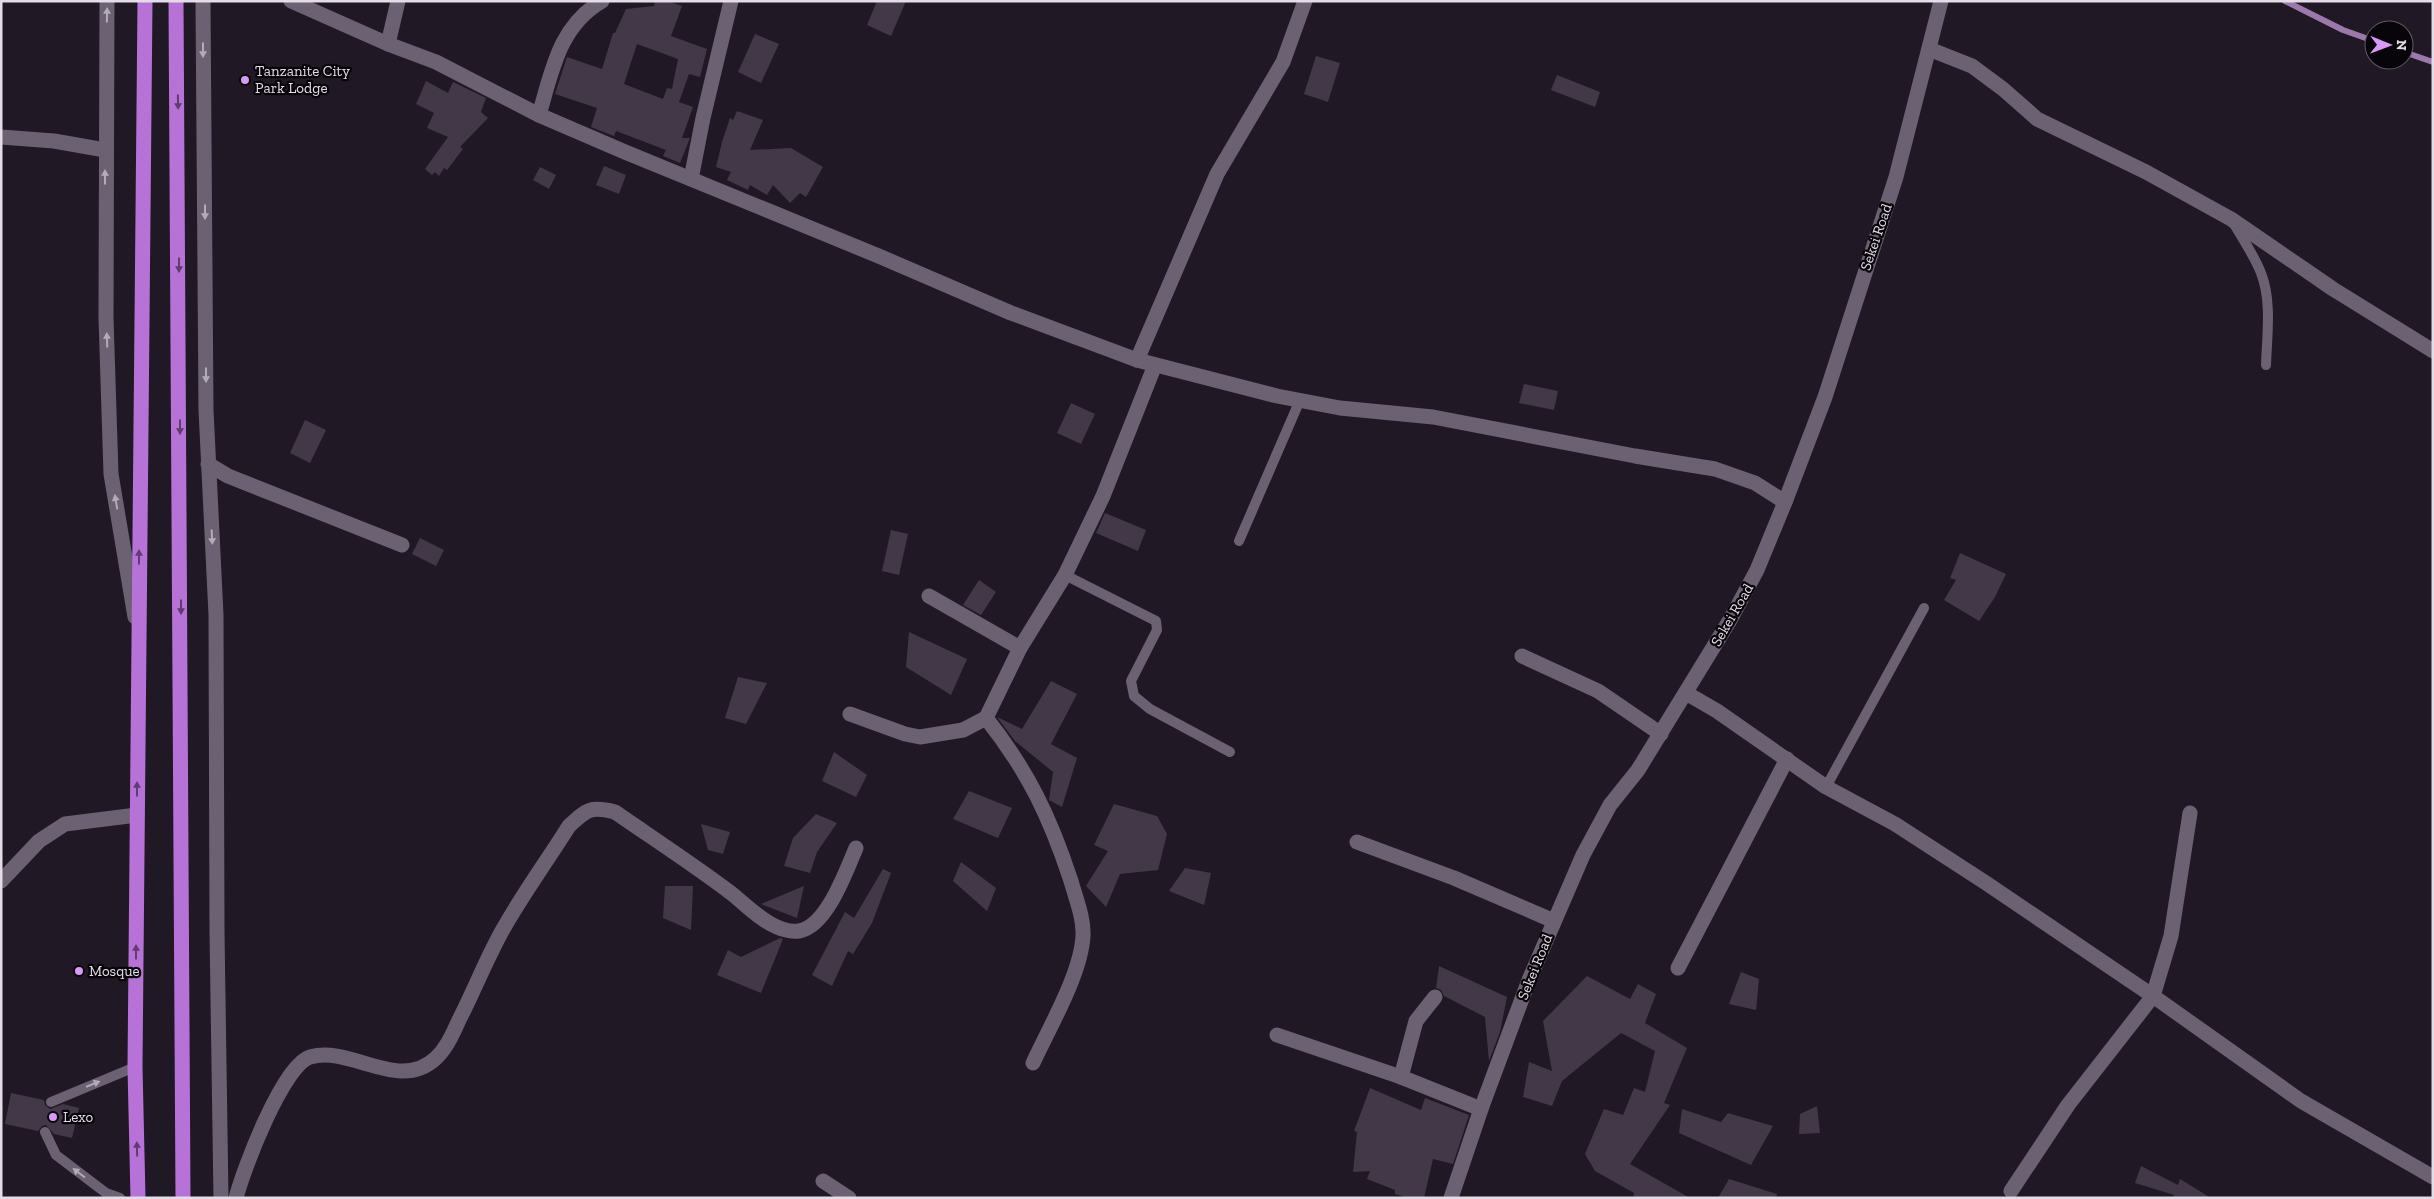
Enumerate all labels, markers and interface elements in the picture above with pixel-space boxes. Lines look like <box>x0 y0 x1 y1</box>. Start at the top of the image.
one-way arrow <box>103 7 111 23</box>
north arrow <box>2364 20 2414 70</box>
text: N <box>2393 40 2410 51</box>
one-way arrow <box>199 42 207 58</box>
place label: Tanzanite City Park Lodge <box>255 62 350 97</box>
marker: Tanzanite City Park Lodge <box>239 74 251 86</box>
one-way arrow <box>174 95 182 111</box>
one-way arrow <box>101 169 109 185</box>
street label: Sekei Road <box>1856 200 1896 273</box>
one-way arrow <box>201 205 209 221</box>
one-way arrow <box>175 257 183 273</box>
one-way arrow <box>102 332 110 348</box>
one-way arrow <box>202 367 210 383</box>
one-way arrow <box>176 420 184 436</box>
one-way arrow <box>111 494 119 510</box>
one-way arrow <box>209 530 217 546</box>
one-way arrow <box>135 548 143 564</box>
street label: Sekei Road <box>1707 580 1758 650</box>
one-way arrow <box>177 600 185 616</box>
one-way arrow <box>133 781 141 797</box>
street label: Sekei Road <box>1514 931 1557 1003</box>
one-way arrow <box>132 943 140 959</box>
place label: Mosque <box>89 962 140 980</box>
marker: Mosque <box>73 965 85 977</box>
one-way arrow <box>86 1080 100 1088</box>
place label: Lexo <box>63 1108 94 1126</box>
marker: Lexo <box>47 1111 59 1123</box>
one-way arrow <box>132 1141 140 1157</box>
one-way arrow <box>73 1167 86 1178</box>

